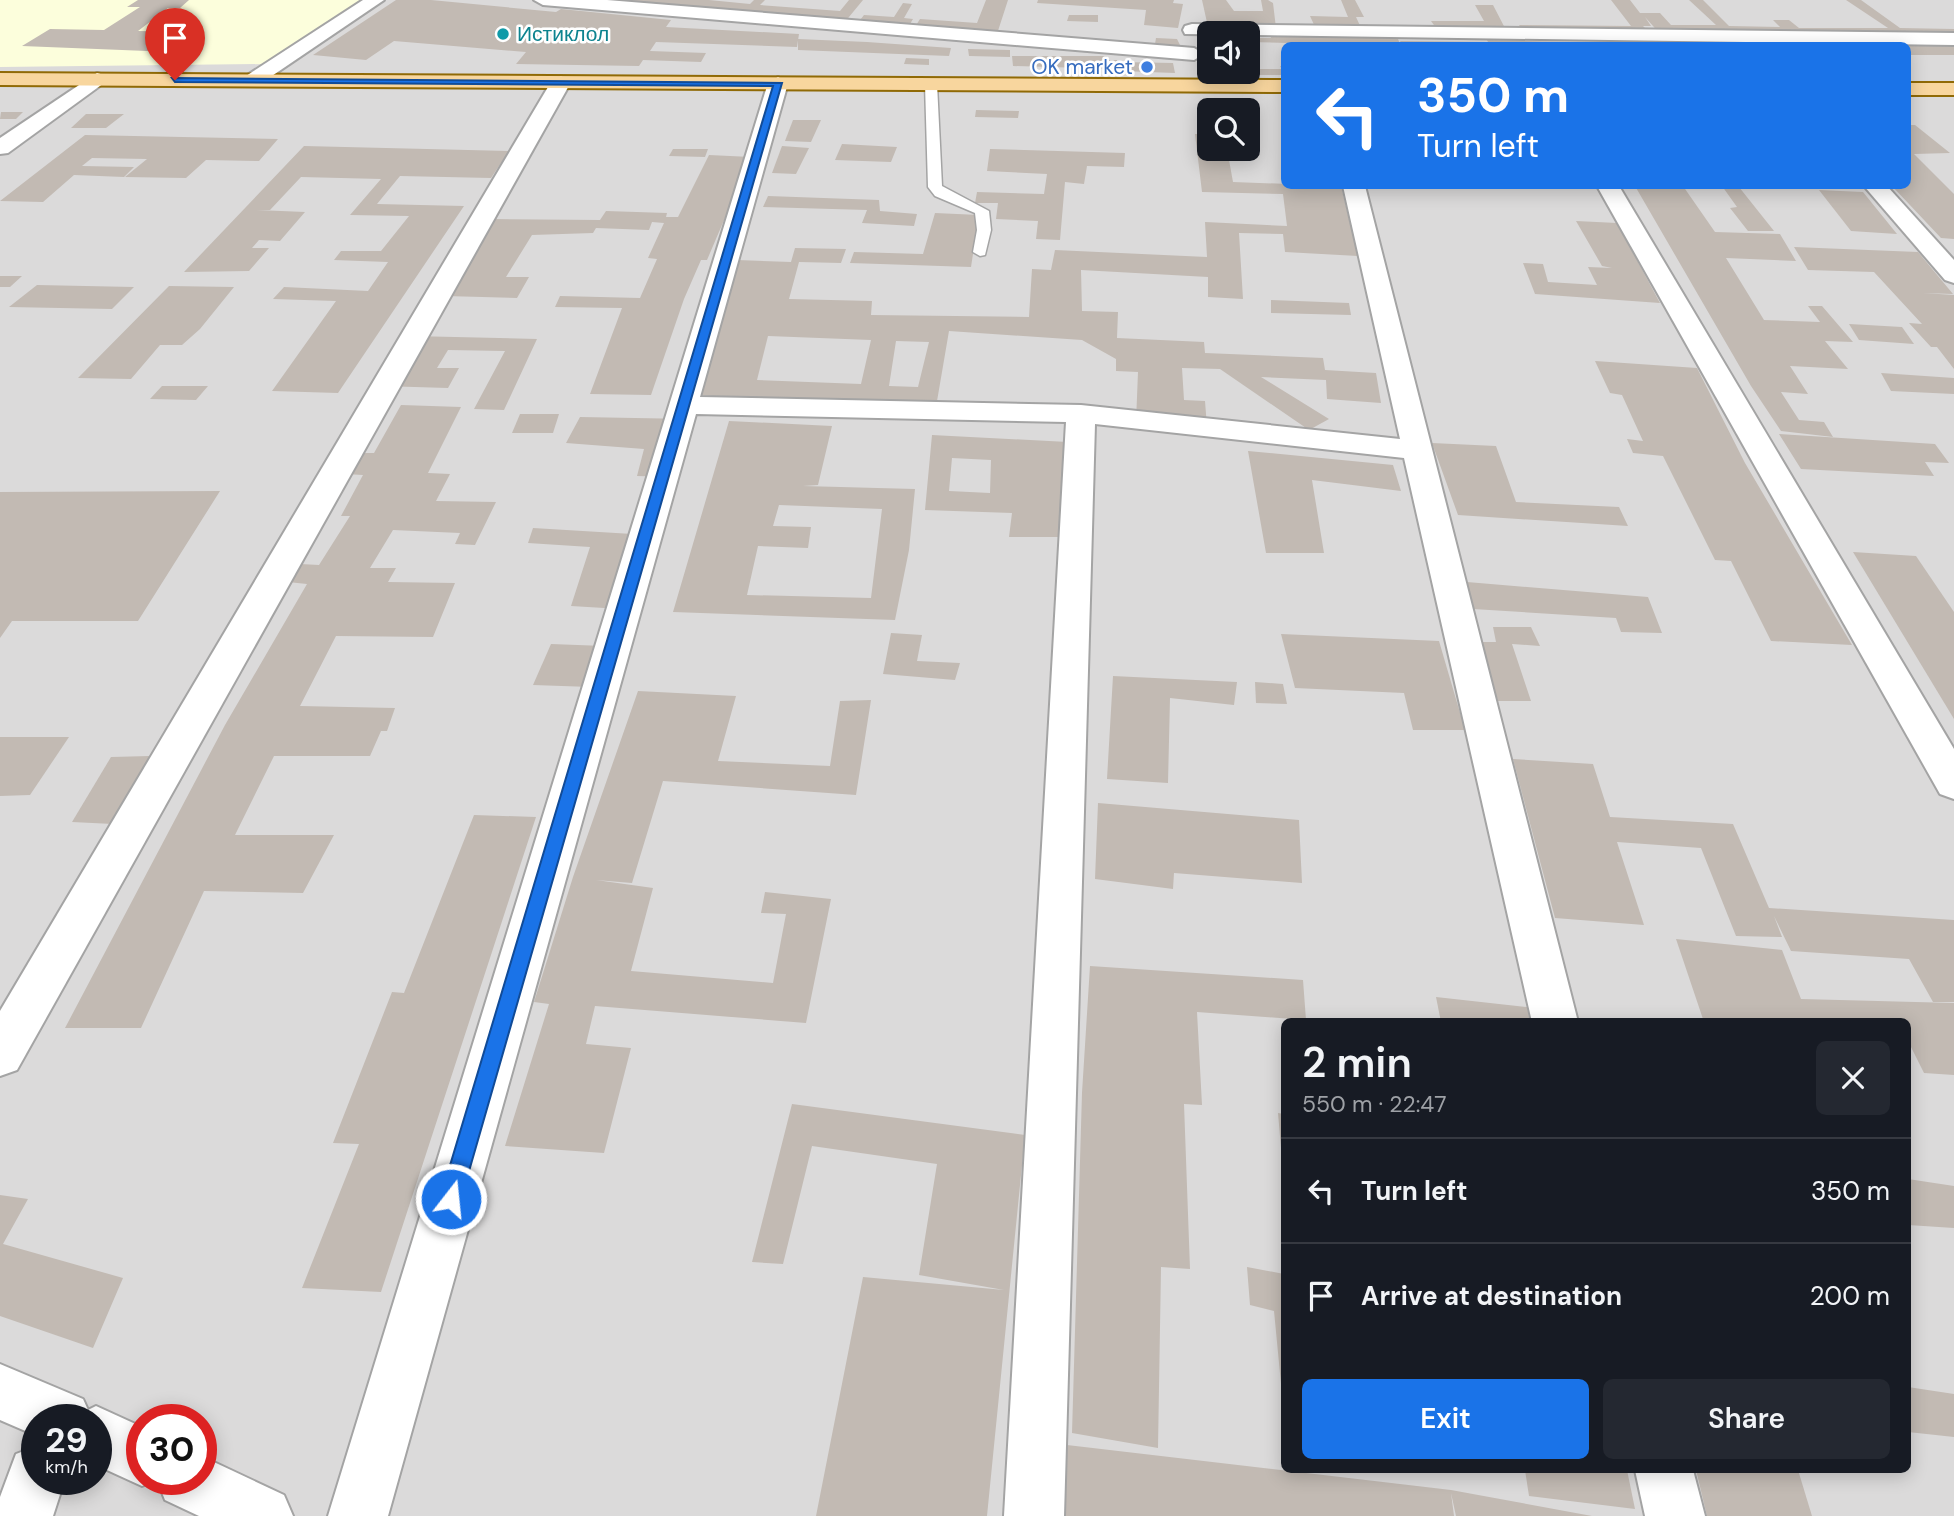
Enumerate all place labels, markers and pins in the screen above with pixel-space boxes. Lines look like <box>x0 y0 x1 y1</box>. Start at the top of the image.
pin <box>145 8 205 80</box>
place label: Истиклол <box>517 20 609 48</box>
marker: Истиклол <box>495 26 511 42</box>
place label: OK market <box>1031 53 1133 81</box>
marker: OK market <box>1139 59 1155 75</box>

